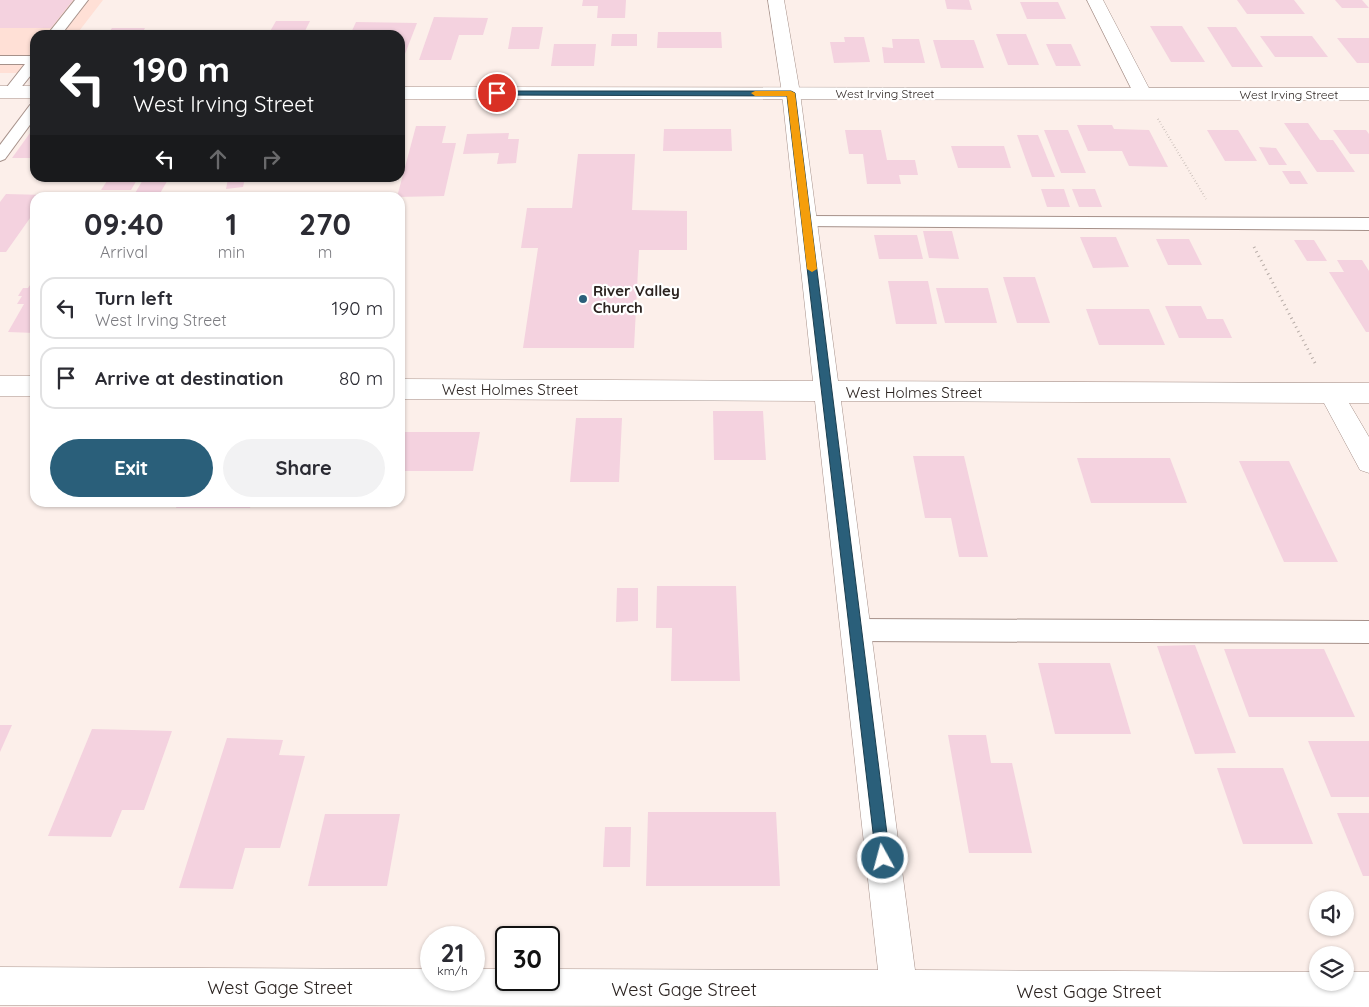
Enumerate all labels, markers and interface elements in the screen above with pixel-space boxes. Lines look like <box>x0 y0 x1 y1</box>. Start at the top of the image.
text: 190 m <box>133 47 230 91</box>
icon: left <box>50 50 115 115</box>
pin <box>476 72 518 114</box>
icon: arrive <box>483 79 511 107</box>
street label: West Irving Street <box>836 86 934 101</box>
street label: West Irving Street <box>1240 87 1338 102</box>
text: West Irving Street <box>133 90 314 118</box>
icon: left <box>151 145 179 173</box>
icon: ahead <box>204 145 232 173</box>
icon: right <box>257 145 285 173</box>
text: 09:40 <box>84 205 164 243</box>
text: 1 <box>226 205 237 243</box>
text: 270 <box>299 205 351 243</box>
text: Arrival <box>100 242 148 262</box>
text: min <box>218 242 245 262</box>
text: m <box>318 242 332 262</box>
place label: River Valley Church <box>593 281 680 317</box>
text: Turn left <box>95 286 173 310</box>
marker: River Valley Church <box>577 293 589 305</box>
icon: left <box>52 294 80 322</box>
text: 190 m <box>332 296 383 320</box>
text: West Irving Street <box>95 310 227 330</box>
icon: arrive <box>52 364 80 392</box>
text: Arrive at destination <box>95 366 284 390</box>
text: 80 m <box>339 366 383 390</box>
street label: West Holmes Street <box>442 380 578 399</box>
street label: West Holmes Street <box>846 383 982 402</box>
button: Exit <box>50 439 213 497</box>
button: Share <box>223 439 385 497</box>
position arrow <box>856 831 908 883</box>
map controls <box>1309 891 1354 991</box>
button: sound <box>1309 891 1354 936</box>
speed limit sign: 30 <box>495 926 560 991</box>
text: 21 <box>441 937 464 968</box>
button: layers <box>1309 946 1354 991</box>
text: km/h <box>437 963 468 978</box>
street label: West Gage Street <box>207 976 353 999</box>
street label: West Gage Street <box>611 978 757 1001</box>
street label: West Gage Street <box>1016 980 1162 1003</box>

